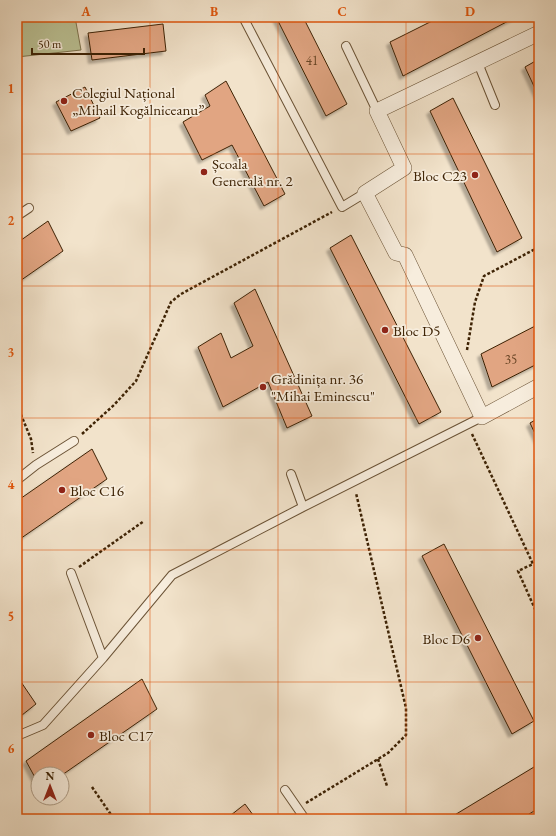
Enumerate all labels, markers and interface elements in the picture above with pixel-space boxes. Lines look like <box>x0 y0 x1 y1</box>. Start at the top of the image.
text: A <box>80 3 91 20</box>
text: B <box>210 3 218 20</box>
text: C <box>337 3 347 20</box>
text: D <box>465 3 475 20</box>
scale bar <box>32 30 144 56</box>
text: 50 m <box>38 36 62 52</box>
house number: 41 <box>306 52 318 69</box>
text: 1 <box>8 80 15 97</box>
place label: Colegiul Național „Mihail Kogălniceanu” <box>72 83 205 119</box>
marker: Colegiul Național „Mihail Kogălniceanu” <box>59 96 69 106</box>
place label: Școala Generală nr. 2 <box>212 154 294 190</box>
place label: Bloc C23 <box>413 166 467 185</box>
marker: Școala Generală nr. 2 <box>199 167 209 177</box>
marker: Bloc C23 <box>470 170 480 180</box>
text: 2 <box>8 212 15 229</box>
place label: Bloc D5 <box>393 321 440 340</box>
marker: Bloc D5 <box>380 325 390 335</box>
text: 3 <box>8 344 15 361</box>
house number: 35 <box>505 351 517 368</box>
place label: Grădinița nr. 36 "Mihai Eminescu" <box>271 369 375 405</box>
marker: Grădinița nr. 36 "Mihai Eminescu" <box>258 382 268 392</box>
text: 4 <box>8 476 15 493</box>
place label: Bloc C16 <box>70 481 124 500</box>
marker: Bloc C16 <box>57 485 67 495</box>
text: 5 <box>8 608 14 625</box>
place label: Bloc D6 <box>423 629 470 648</box>
marker: Bloc D6 <box>473 633 483 643</box>
place label: Bloc C17 <box>99 726 154 745</box>
marker: Bloc C17 <box>86 730 96 740</box>
text: 6 <box>8 740 15 757</box>
north arrow <box>30 766 70 806</box>
text: N <box>46 769 55 783</box>

